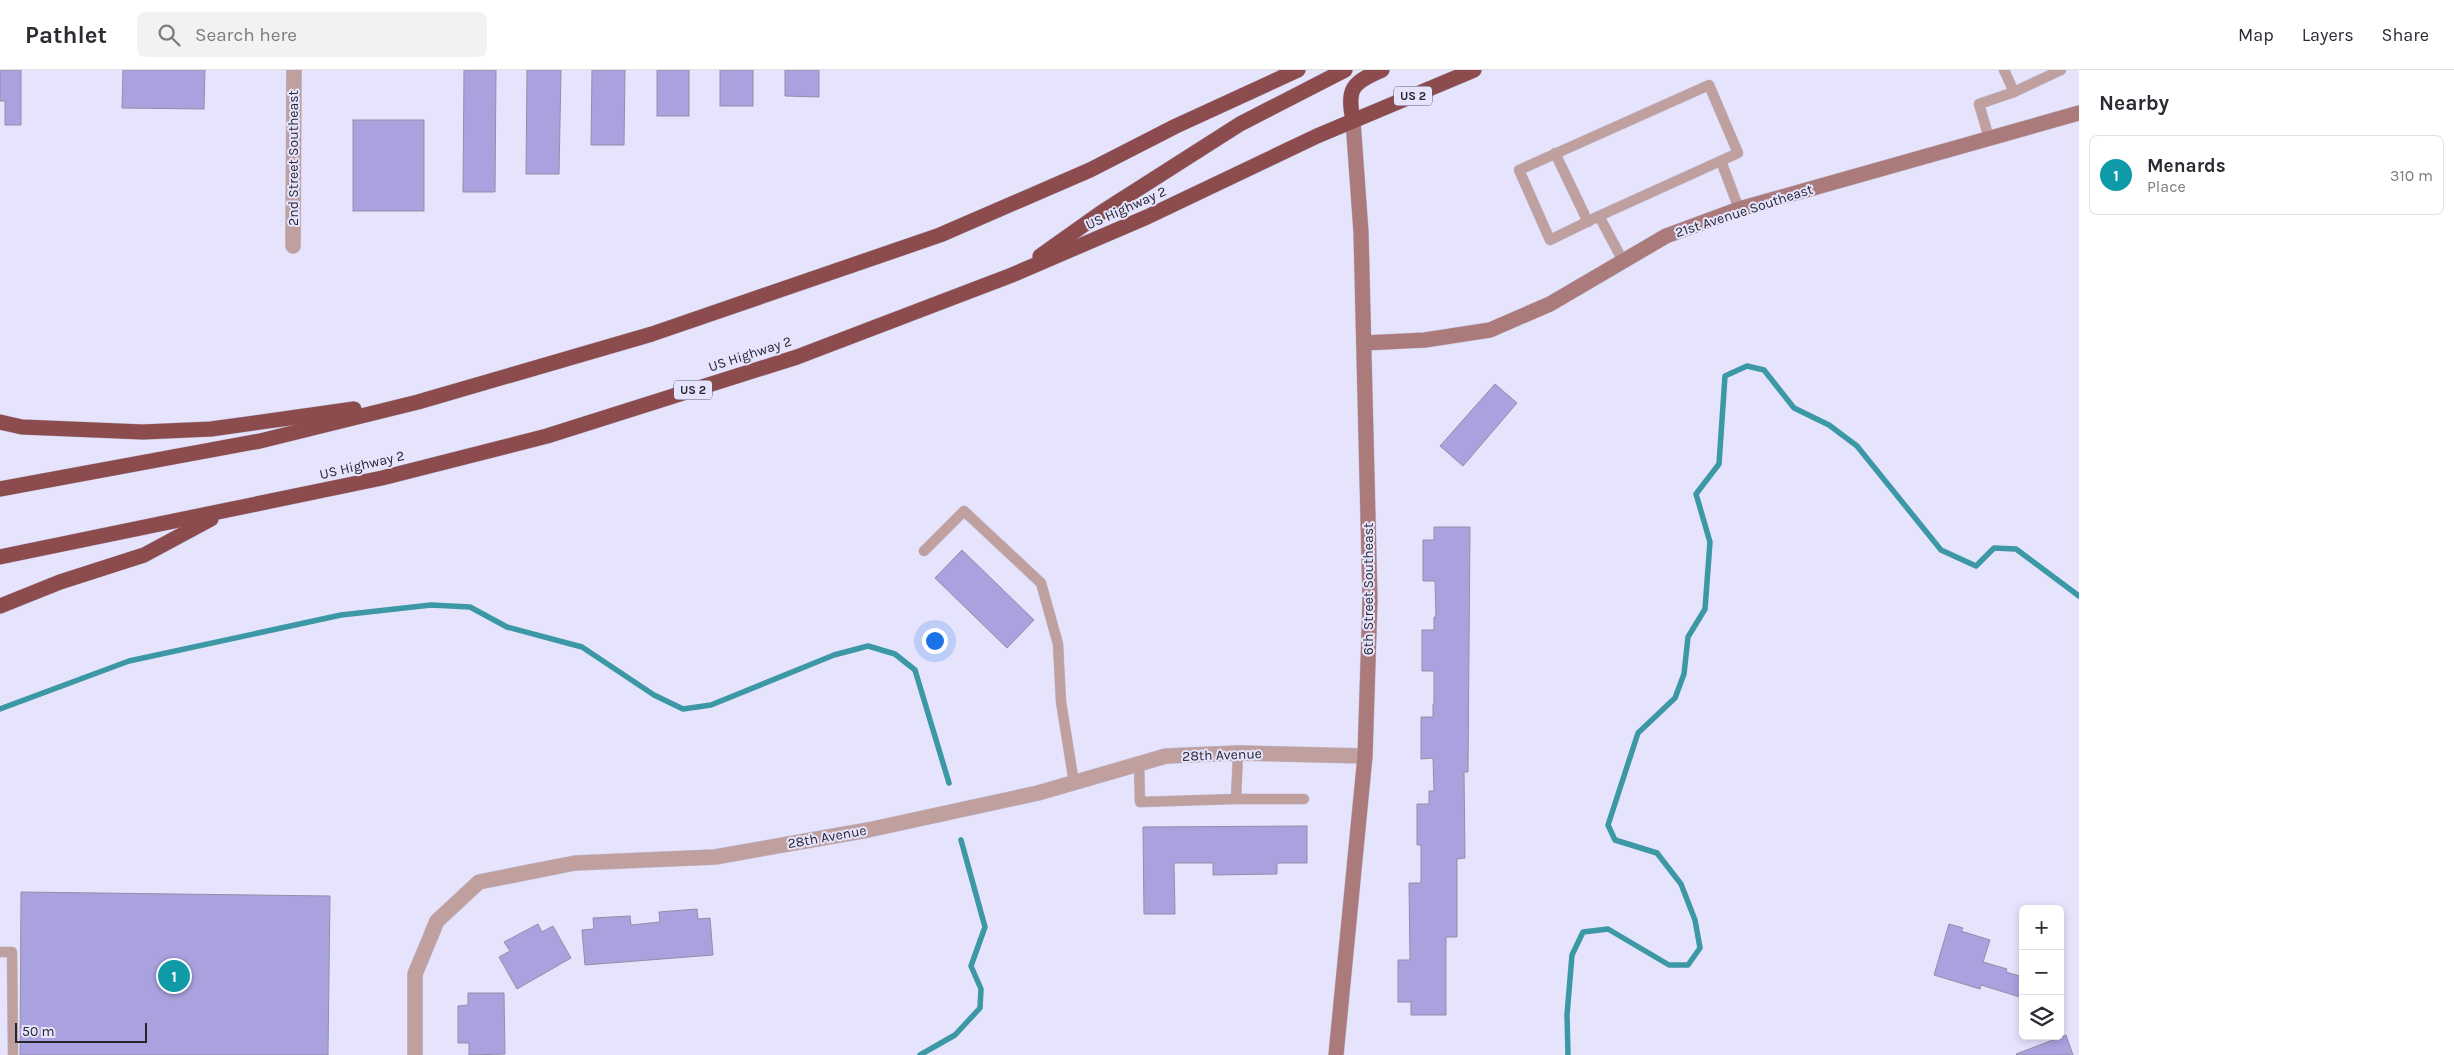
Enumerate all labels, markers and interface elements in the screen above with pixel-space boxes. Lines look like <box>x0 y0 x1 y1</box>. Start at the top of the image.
search box <box>137 12 487 57</box>
text: Pathlet <box>25 21 107 49</box>
icon: search <box>155 21 183 49</box>
text: Search here <box>195 24 297 46</box>
text: Map <box>2238 24 2274 46</box>
text: Layers <box>2302 24 2354 46</box>
text: Share <box>2382 24 2429 46</box>
road number: US 2 <box>1394 86 1432 106</box>
street label: 2nd Street Southeast <box>285 90 302 226</box>
text: Nearby <box>2099 91 2169 115</box>
text: Menards <box>2147 155 2226 177</box>
text: 1 <box>2113 166 2119 185</box>
text: 310 m <box>2390 166 2433 185</box>
text: Place <box>2147 177 2186 196</box>
street label: 21st Avenue Southeast <box>1673 181 1815 241</box>
street label: US Highway 2 <box>1083 183 1169 233</box>
street label: US Highway 2 <box>706 333 794 375</box>
road number: US 2 <box>674 380 712 400</box>
street label: US Highway 2 <box>318 447 406 483</box>
street label: 6th Street Southeast <box>1360 523 1377 655</box>
your location <box>922 628 948 654</box>
street label: 28th Avenue <box>1182 745 1262 765</box>
street label: 28th Avenue <box>786 822 868 852</box>
map controls <box>2019 905 2064 1040</box>
button: + <box>2019 905 2064 950</box>
button: − <box>2019 950 2064 995</box>
pin: 1 <box>158 957 190 995</box>
button: layers <box>2019 995 2064 1040</box>
scale bar <box>15 1020 148 1043</box>
text: 50 m <box>22 1023 55 1040</box>

